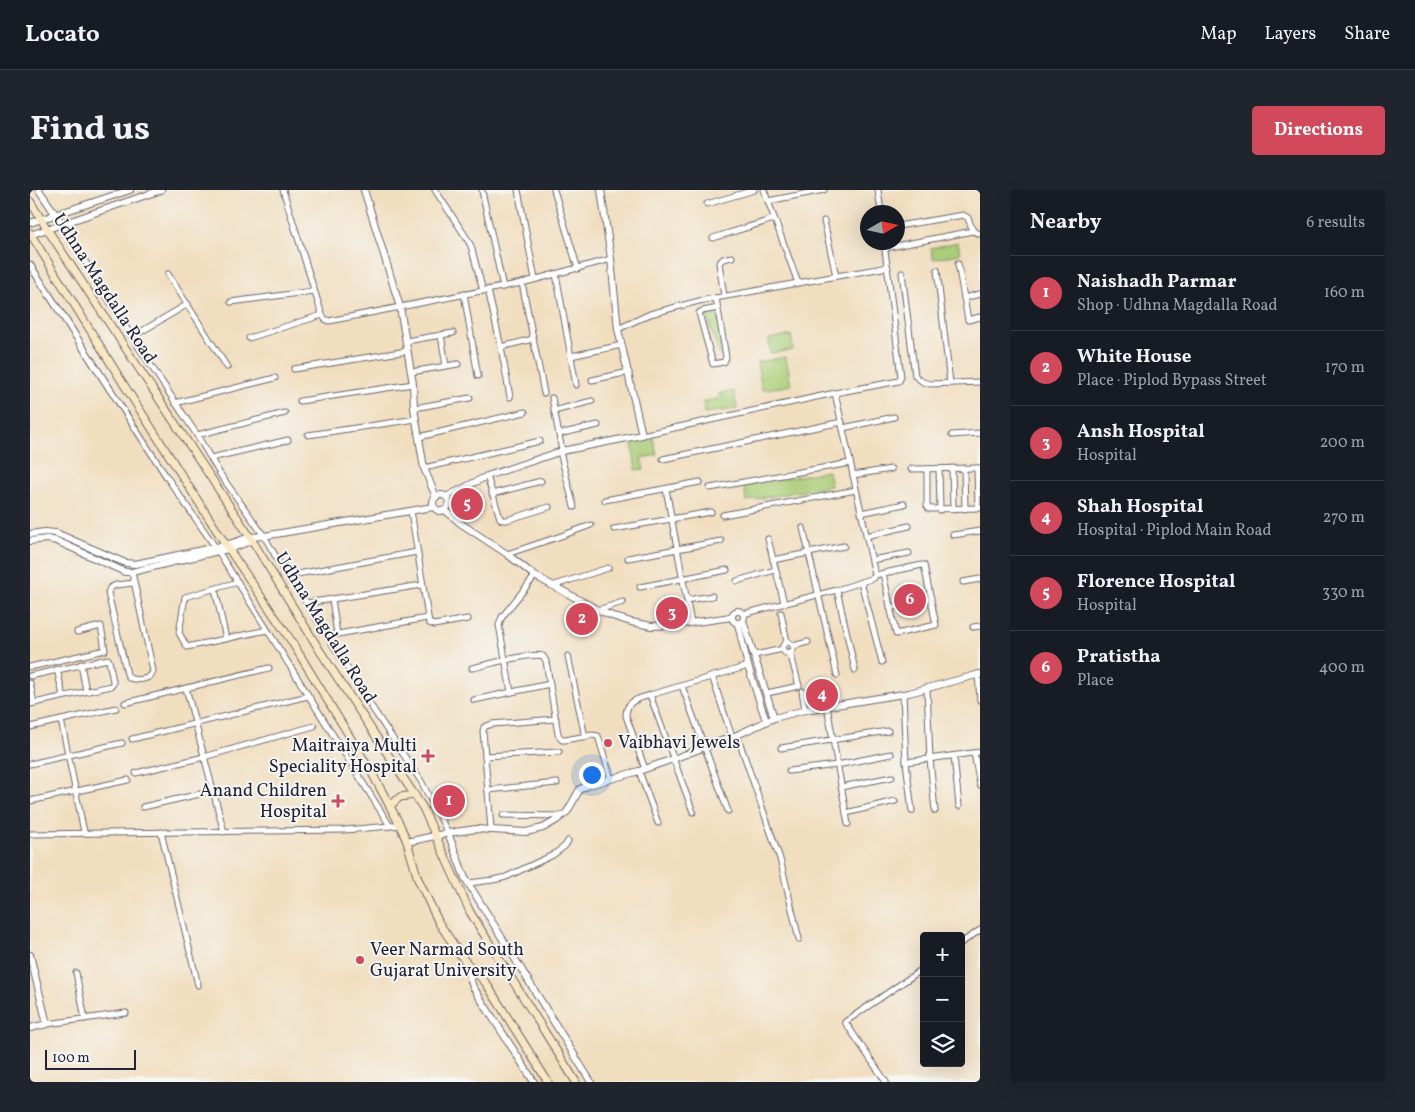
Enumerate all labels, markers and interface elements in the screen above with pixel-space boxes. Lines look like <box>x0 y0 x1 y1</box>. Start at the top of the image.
text: Locato <box>25 18 100 52</box>
text: Map <box>1200 22 1236 47</box>
text: Layers <box>1264 22 1316 47</box>
text: Share <box>1344 22 1390 47</box>
text: Find us <box>30 106 150 154</box>
button: Directions <box>1252 106 1385 155</box>
north arrow <box>860 205 905 250</box>
text: Nearby <box>1030 208 1101 237</box>
street label: Udhna Magdalla Road <box>46 209 162 369</box>
text: 6 results <box>1306 212 1365 234</box>
text: Naishadh Parmar <box>1077 269 1237 295</box>
text: 1 <box>1043 282 1049 304</box>
text: 160 m <box>1324 282 1365 304</box>
text: Shop · Udhna Magdalla Road <box>1077 295 1278 317</box>
text: White House <box>1077 344 1191 370</box>
text: 2 <box>1042 357 1050 379</box>
text: 170 m <box>1325 357 1365 379</box>
text: Place · Piplod Bypass Street <box>1077 370 1267 392</box>
text: Ansh Hospital <box>1077 419 1205 445</box>
text: 3 <box>1042 432 1050 454</box>
text: 200 m <box>1320 432 1365 454</box>
text: Hospital <box>1077 445 1137 467</box>
pin: 5 <box>451 485 483 523</box>
text: Shah Hospital <box>1077 494 1203 520</box>
text: 4 <box>1041 507 1051 529</box>
text: 270 m <box>1323 507 1365 529</box>
text: Hospital · Piplod Main Road <box>1077 520 1272 542</box>
street label: Udhna Magdalla Road <box>268 547 382 709</box>
text: Florence Hospital <box>1077 569 1236 595</box>
pin: 6 <box>894 581 926 619</box>
text: 5 <box>1042 582 1050 604</box>
text: 330 m <box>1322 582 1365 604</box>
pin: 3 <box>656 594 688 632</box>
text: Hospital <box>1077 595 1137 617</box>
pin: 2 <box>566 600 598 638</box>
text: Pratistha <box>1077 644 1161 670</box>
text: 6 <box>1042 657 1050 679</box>
text: 400 m <box>1319 657 1365 679</box>
text: Place <box>1077 670 1114 692</box>
pin: 4 <box>806 676 838 714</box>
place label: Vaibhavi Jewels <box>618 731 740 756</box>
place label: Maitraiya Multi Speciality Hospital <box>269 734 417 780</box>
marker: Vaibhavi Jewels <box>602 737 614 749</box>
marker: Maitraiya Multi Speciality Hospital <box>421 749 435 763</box>
your location <box>579 762 605 788</box>
place label: Anand Children Hospital <box>200 779 327 825</box>
pin: 1 <box>433 782 465 820</box>
marker: Anand Children Hospital <box>331 794 345 808</box>
map controls <box>920 932 965 1067</box>
button: + <box>920 932 965 977</box>
place label: Veer Narmad South Gujarat University <box>370 938 524 984</box>
marker: Veer Narmad South Gujarat University <box>354 954 366 966</box>
button: − <box>920 977 965 1022</box>
button: layers <box>920 1022 965 1067</box>
scale bar <box>45 1047 136 1070</box>
text: 100 m <box>52 1049 90 1068</box>

